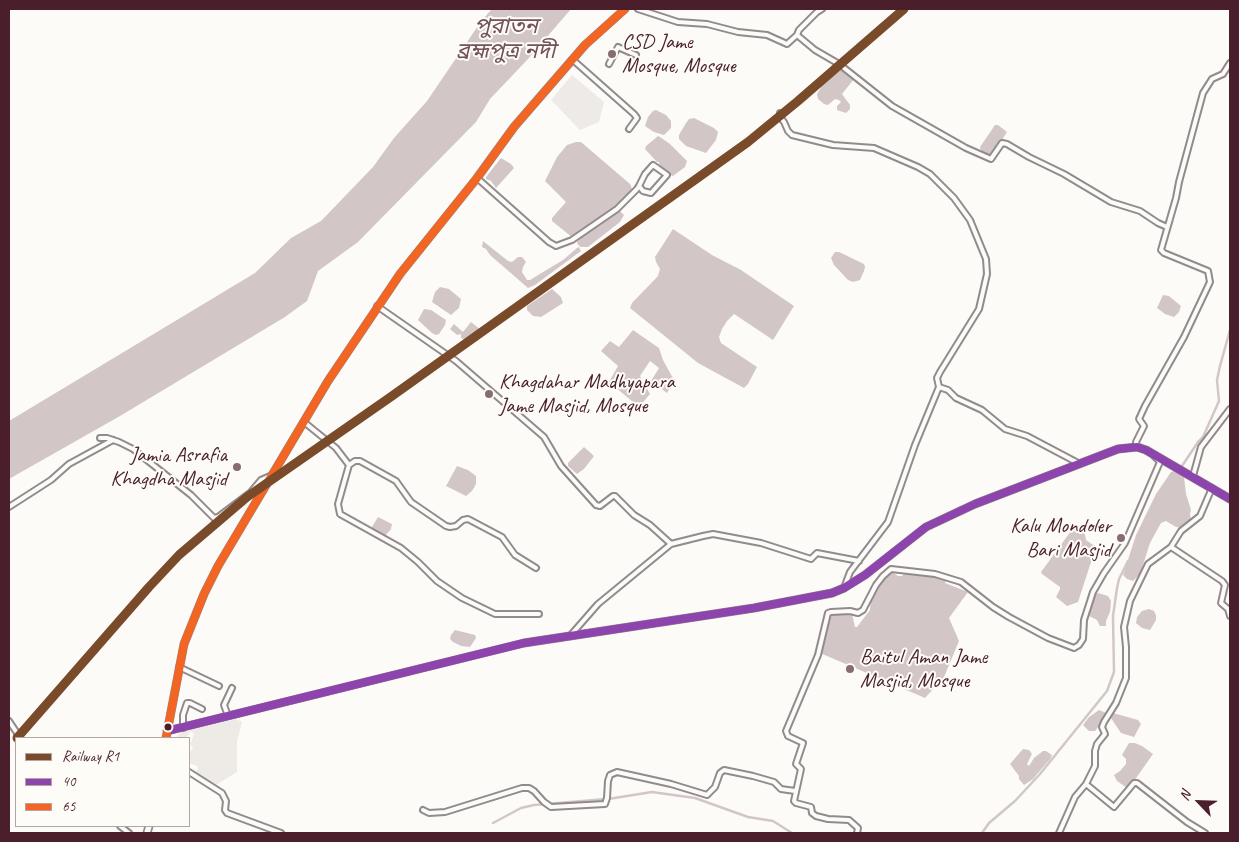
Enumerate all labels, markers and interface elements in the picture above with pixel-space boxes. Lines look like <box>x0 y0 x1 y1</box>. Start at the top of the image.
water label: পুরাতন ব্রহ্মপুত্র নদী <box>457 14 555 66</box>
place label: CSD Jame Mosque, Mosque <box>622 29 736 79</box>
marker: CSD Jame Mosque, Mosque <box>606 48 618 60</box>
place label: Khagdahar Madhyapara Jame Masjid, Mosque <box>499 369 675 419</box>
marker: Khagdahar Madhyapara Jame Masjid, Mosque <box>483 388 495 400</box>
place label: Jamia Asrafia Khagdha Masjid <box>111 442 227 492</box>
marker: Jamia Asrafia Khagdha Masjid <box>231 461 243 473</box>
place label: Kalu Mondoler Bari Masjid <box>1010 513 1111 563</box>
marker: Kalu Mondoler Bari Masjid <box>1115 532 1127 544</box>
place label: Baitul Aman Jame Masjid, Mosque <box>860 644 987 694</box>
marker: Baitul Aman Jame Masjid, Mosque <box>844 663 856 675</box>
unlabelled marker <box>163 722 173 732</box>
legend <box>15 737 190 827</box>
text: Railway R1 <box>62 747 119 766</box>
text: 40 <box>62 772 76 791</box>
north arrow <box>1174 777 1224 827</box>
text: N <box>1175 788 1194 803</box>
text: 65 <box>62 797 76 816</box>

